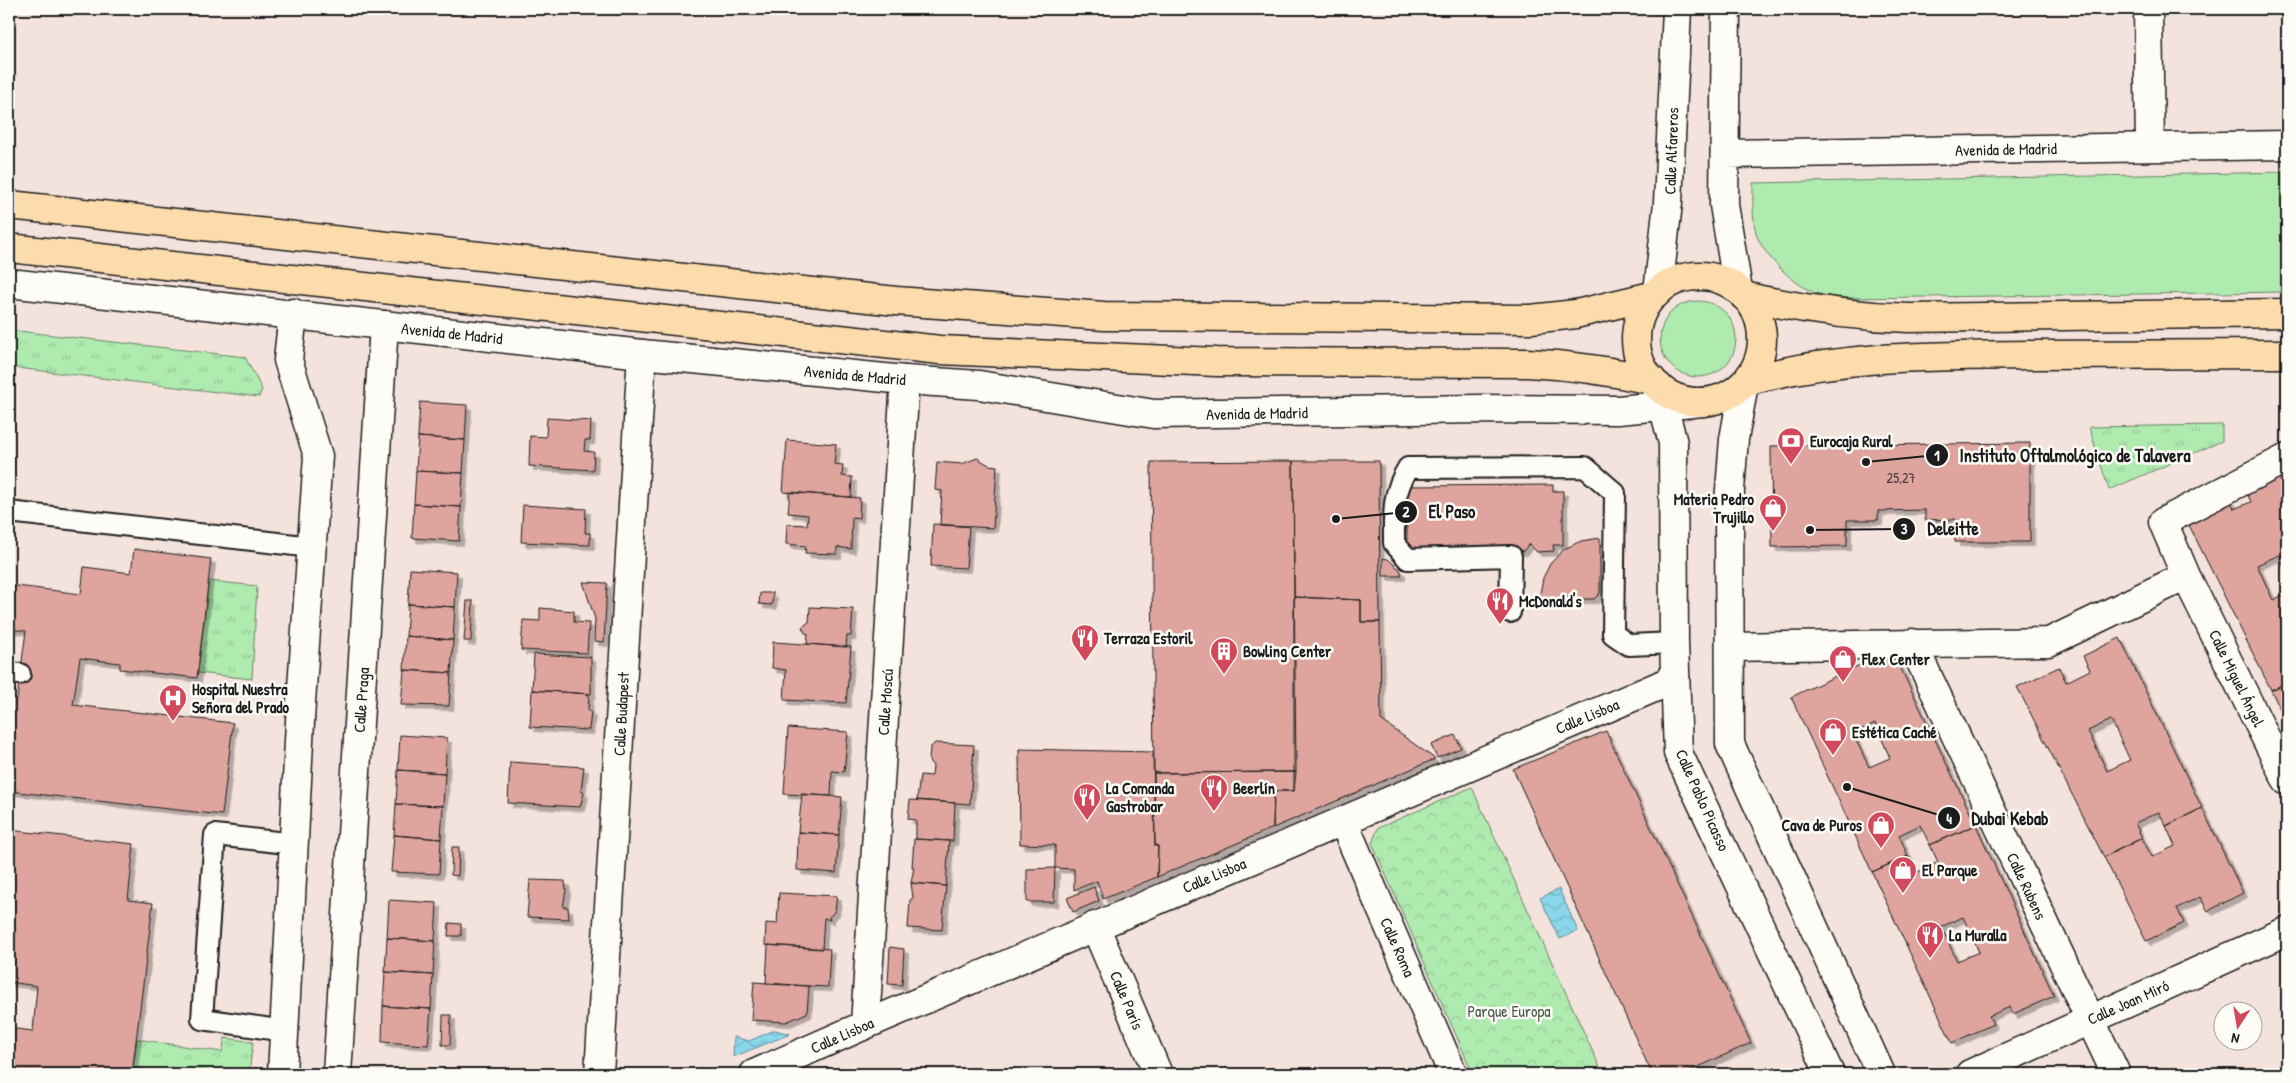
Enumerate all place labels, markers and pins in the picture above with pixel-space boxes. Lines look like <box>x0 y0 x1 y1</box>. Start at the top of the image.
bank icon: Eurocaja Rural <box>1776 426 1806 465</box>
place label: Eurocaja Rural <box>1810 430 1893 452</box>
callout: Instituto Oftalmológico de Talavera <box>1925 439 2201 472</box>
place label: Materia Pedro Trujillo <box>1674 488 1755 528</box>
shop icon: Materia Pedro Trujillo <box>1758 493 1788 532</box>
callout: El Paso <box>1394 496 1486 529</box>
callout: Deleitte <box>1892 512 1988 545</box>
restaurant icon: McDonald's <box>1485 586 1515 625</box>
place label: McDonald's <box>1519 590 1582 612</box>
restaurant icon: Terraza Estoril <box>1070 623 1100 662</box>
place label: Terraza Estoril <box>1103 627 1193 649</box>
building icon: Bowling Center <box>1209 636 1239 675</box>
place label: Bowling Center <box>1243 640 1332 663</box>
shop icon: Flex Center <box>1828 644 1858 683</box>
place label: Flex Center <box>1861 648 1931 670</box>
place label: Hospital Nuestra Señora del Prado <box>192 678 289 718</box>
hospital icon: Hospital Nuestra Señora del Prado <box>158 683 188 722</box>
shop icon: Estética Caché <box>1818 717 1848 756</box>
place label: Estética Caché <box>1852 721 1937 743</box>
restaurant icon: Beerlín <box>1199 773 1229 812</box>
place label: La Comanda Gastrobar <box>1106 777 1175 817</box>
place label: Beerlín <box>1233 777 1275 799</box>
restaurant icon: La Comanda Gastrobar <box>1072 782 1102 821</box>
callout: Dubai Kebab <box>1937 802 2058 835</box>
shop icon: Cava de Puros <box>1866 810 1896 849</box>
place label: Cava de Puros <box>1781 814 1863 836</box>
shop icon: El Parque <box>1888 855 1918 894</box>
place label: El Parque <box>1922 859 1978 882</box>
restaurant icon: La Muralla <box>1915 920 1945 959</box>
place label: La Muralla <box>1949 924 2007 946</box>

